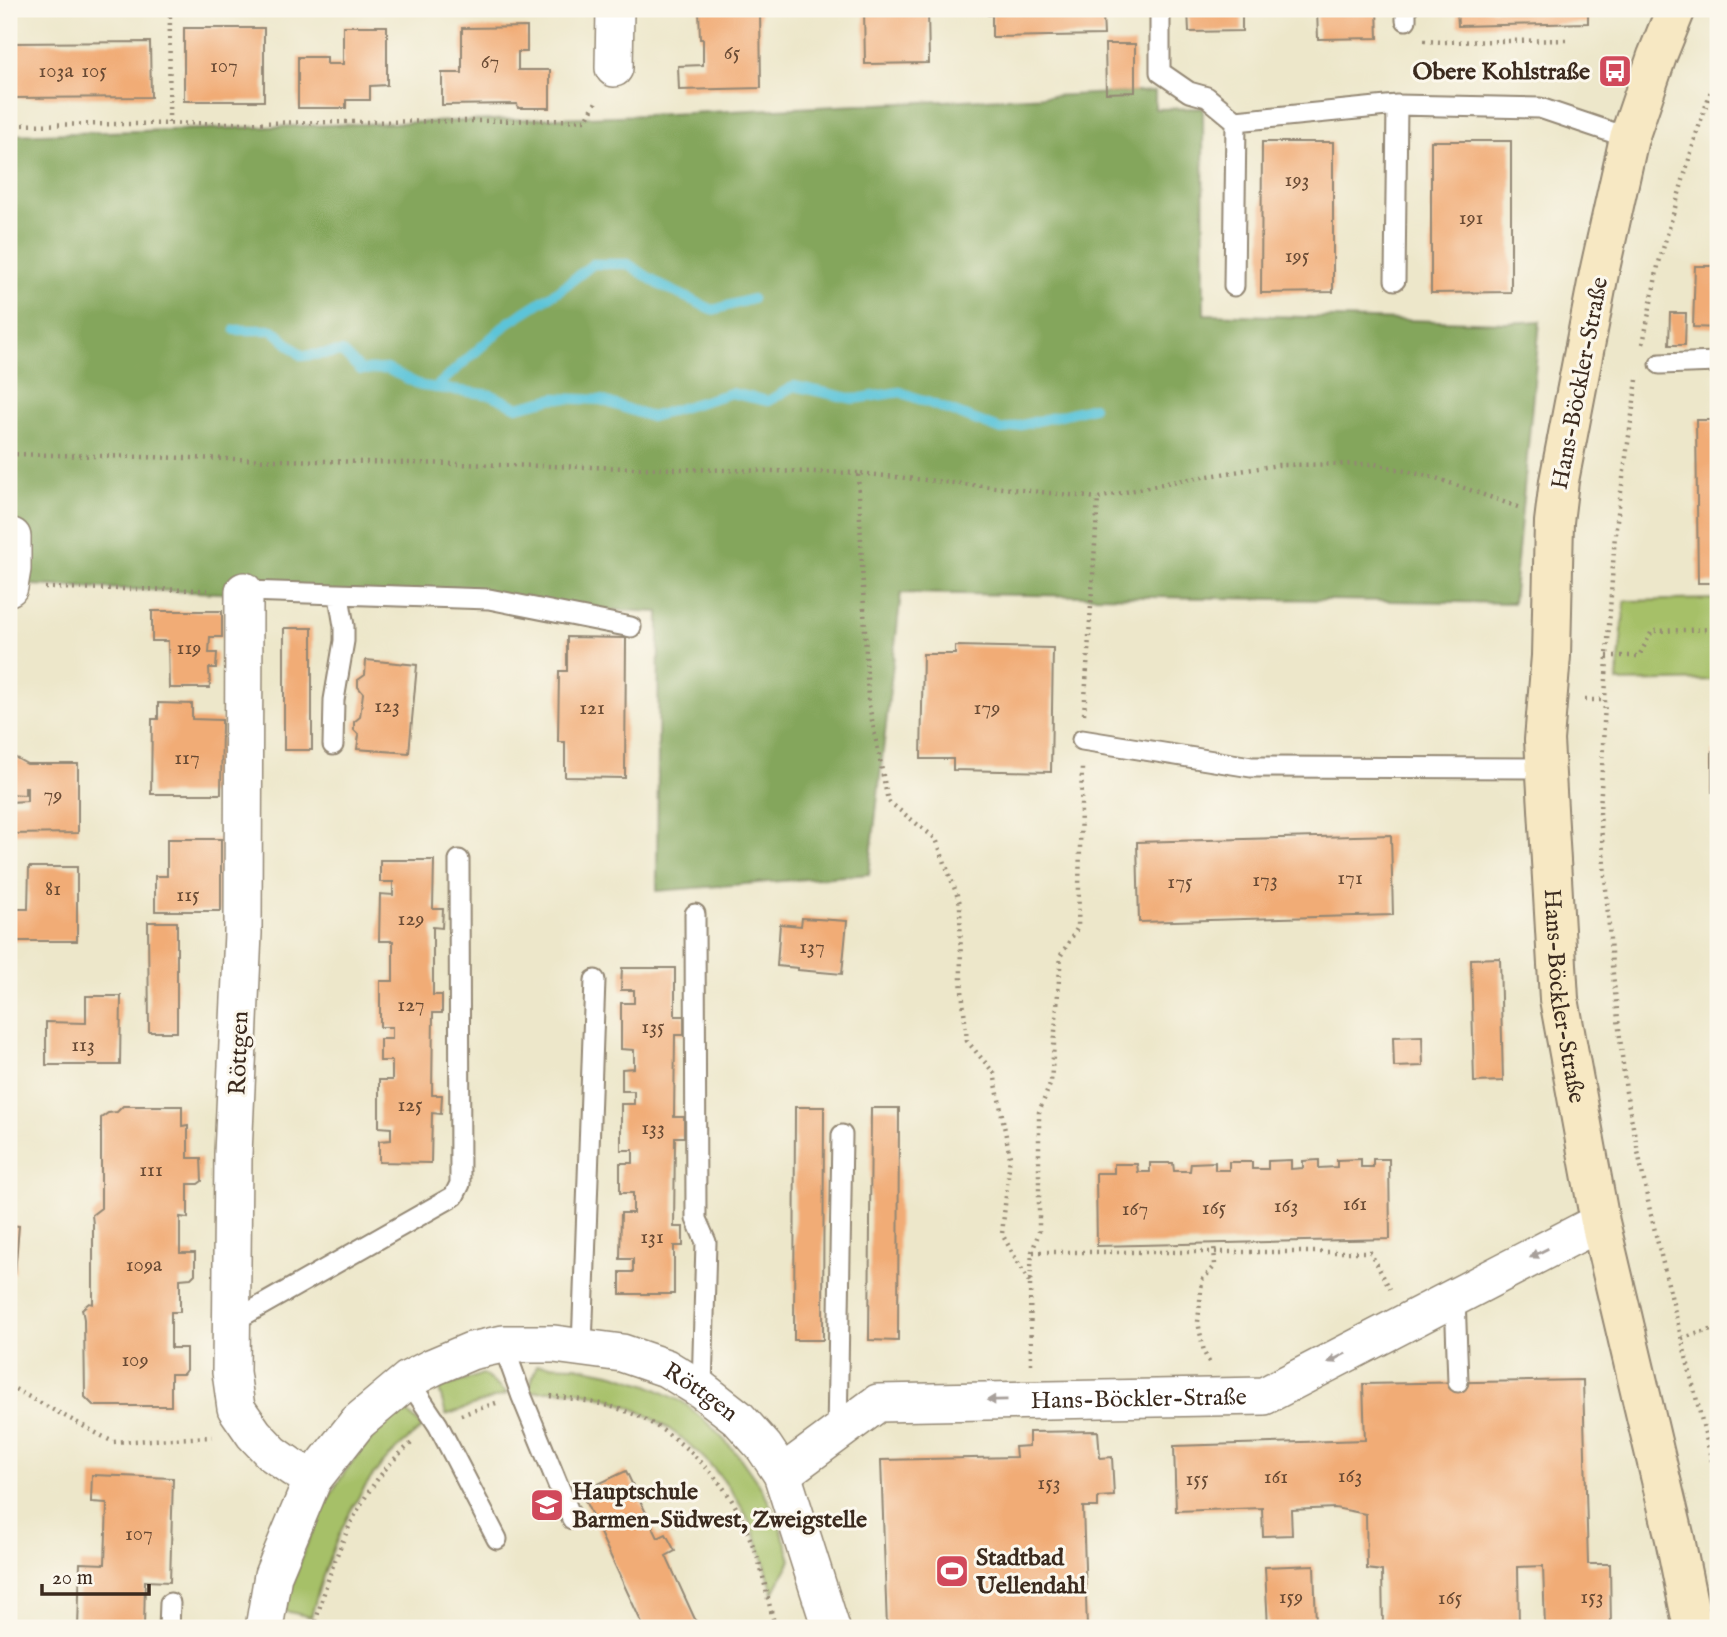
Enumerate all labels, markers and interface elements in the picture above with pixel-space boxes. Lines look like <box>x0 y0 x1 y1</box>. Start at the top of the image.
house number: 65 <box>724 40 741 67</box>
house number: 67 <box>481 49 499 76</box>
bus stop icon: Obere Kohlstraße <box>1596 52 1634 90</box>
house number: 107 <box>210 53 238 80</box>
place label: Obere Kohlstraße <box>1413 57 1590 88</box>
house number: 103a <box>39 58 74 85</box>
house number: 105 <box>81 58 107 85</box>
house number: 193 <box>1285 167 1309 194</box>
house number: 191 <box>1459 205 1483 232</box>
house number: 195 <box>1285 243 1310 270</box>
street label: Hans-Böckler-Straße <box>1545 274 1616 492</box>
house number: 119 <box>177 635 201 662</box>
house number: 123 <box>374 693 400 720</box>
house number: 121 <box>579 695 605 722</box>
house number: 179 <box>974 695 1000 722</box>
house number: 117 <box>174 745 200 772</box>
house number: 79 <box>44 782 63 809</box>
house number: 171 <box>1337 865 1363 892</box>
house number: 173 <box>1252 867 1278 894</box>
house number: 175 <box>1167 869 1193 896</box>
house number: 81 <box>45 876 61 903</box>
house number: 115 <box>176 882 200 909</box>
street label: Hans-Böckler-Straße <box>1536 888 1592 1106</box>
house number: 129 <box>398 906 424 933</box>
house number: 137 <box>799 934 825 961</box>
house number: 127 <box>397 992 425 1019</box>
street label: Röttgen <box>223 1010 256 1096</box>
house number: 135 <box>641 1014 665 1041</box>
house number: 113 <box>71 1032 95 1059</box>
house number: 125 <box>397 1092 423 1119</box>
house number: 133 <box>641 1115 665 1142</box>
house number: 111 <box>139 1157 163 1184</box>
house number: 161 <box>1343 1191 1367 1218</box>
house number: 163 <box>1274 1193 1298 1220</box>
house number: 165 <box>1202 1195 1227 1222</box>
house number: 167 <box>1122 1196 1148 1223</box>
house number: 131 <box>640 1224 664 1251</box>
one-way arrow <box>1529 1247 1549 1259</box>
house number: 109a <box>126 1252 163 1279</box>
house number: 109 <box>121 1347 149 1374</box>
one-way arrow <box>1327 1352 1347 1363</box>
street label: Röttgen <box>657 1356 744 1429</box>
street label: Hans-Böckler-Straße <box>1030 1382 1247 1417</box>
one-way arrow <box>986 1395 1008 1406</box>
house number: 163 <box>1338 1463 1362 1490</box>
house number: 161 <box>1264 1464 1288 1491</box>
house number: 155 <box>1185 1466 1209 1493</box>
house number: 153 <box>1037 1470 1061 1497</box>
place label: Hauptschule Barmen-Südwest, Zweigstelle <box>572 1477 867 1536</box>
school or university icon: Hauptschule Barmen-Südwest, Zweigstelle <box>528 1486 566 1524</box>
house number: 107 <box>125 1521 153 1548</box>
place label: Stadtbad Uellendahl <box>975 1543 1087 1602</box>
sports icon: Stadtbad Uellendahl <box>933 1552 971 1590</box>
scale bar <box>42 1553 149 1597</box>
text: 20 m <box>52 1565 93 1592</box>
house number: 159 <box>1279 1584 1303 1611</box>
house number: 153 <box>1580 1584 1604 1611</box>
house number: 165 <box>1438 1585 1463 1612</box>

